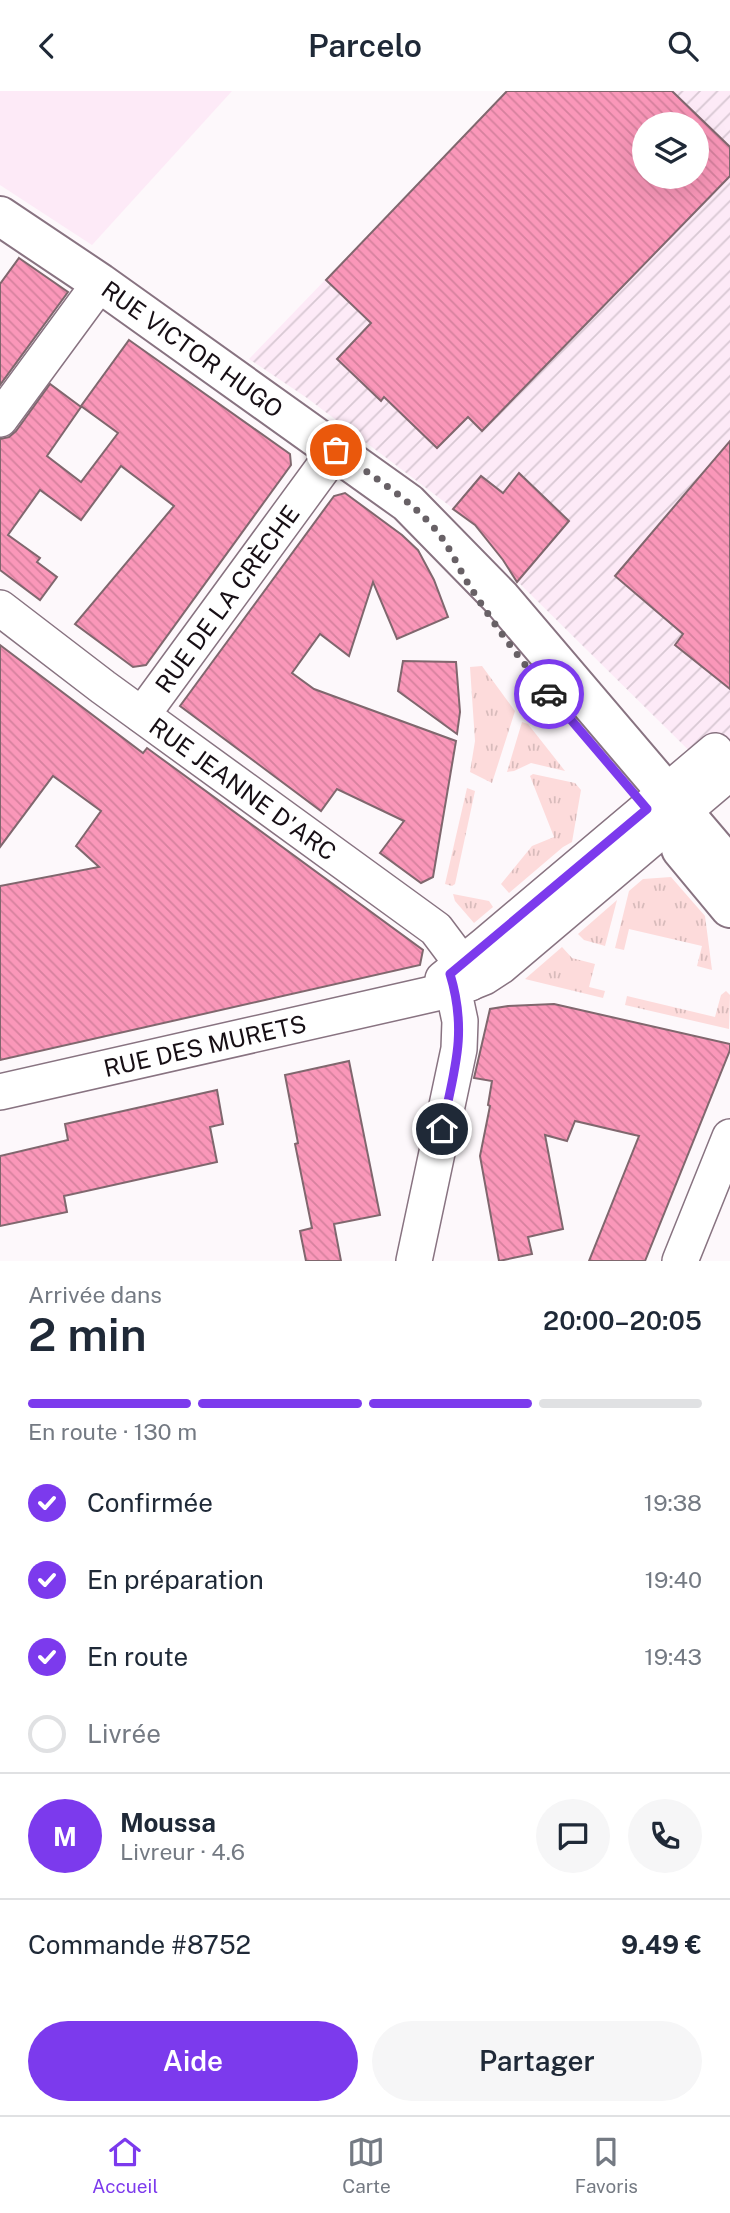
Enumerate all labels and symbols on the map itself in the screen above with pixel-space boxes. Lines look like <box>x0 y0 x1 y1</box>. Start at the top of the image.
street label: RUE VICTOR HUGO <box>96 275 288 423</box>
pin <box>306 420 366 480</box>
street label: RUE DE LA CRÈCHE <box>149 500 305 698</box>
courier <box>514 659 584 729</box>
street label: RUE JEANNE D'ARC <box>144 712 342 866</box>
street label: RUE DES MURETS <box>101 1009 309 1082</box>
pin <box>412 1099 472 1159</box>

